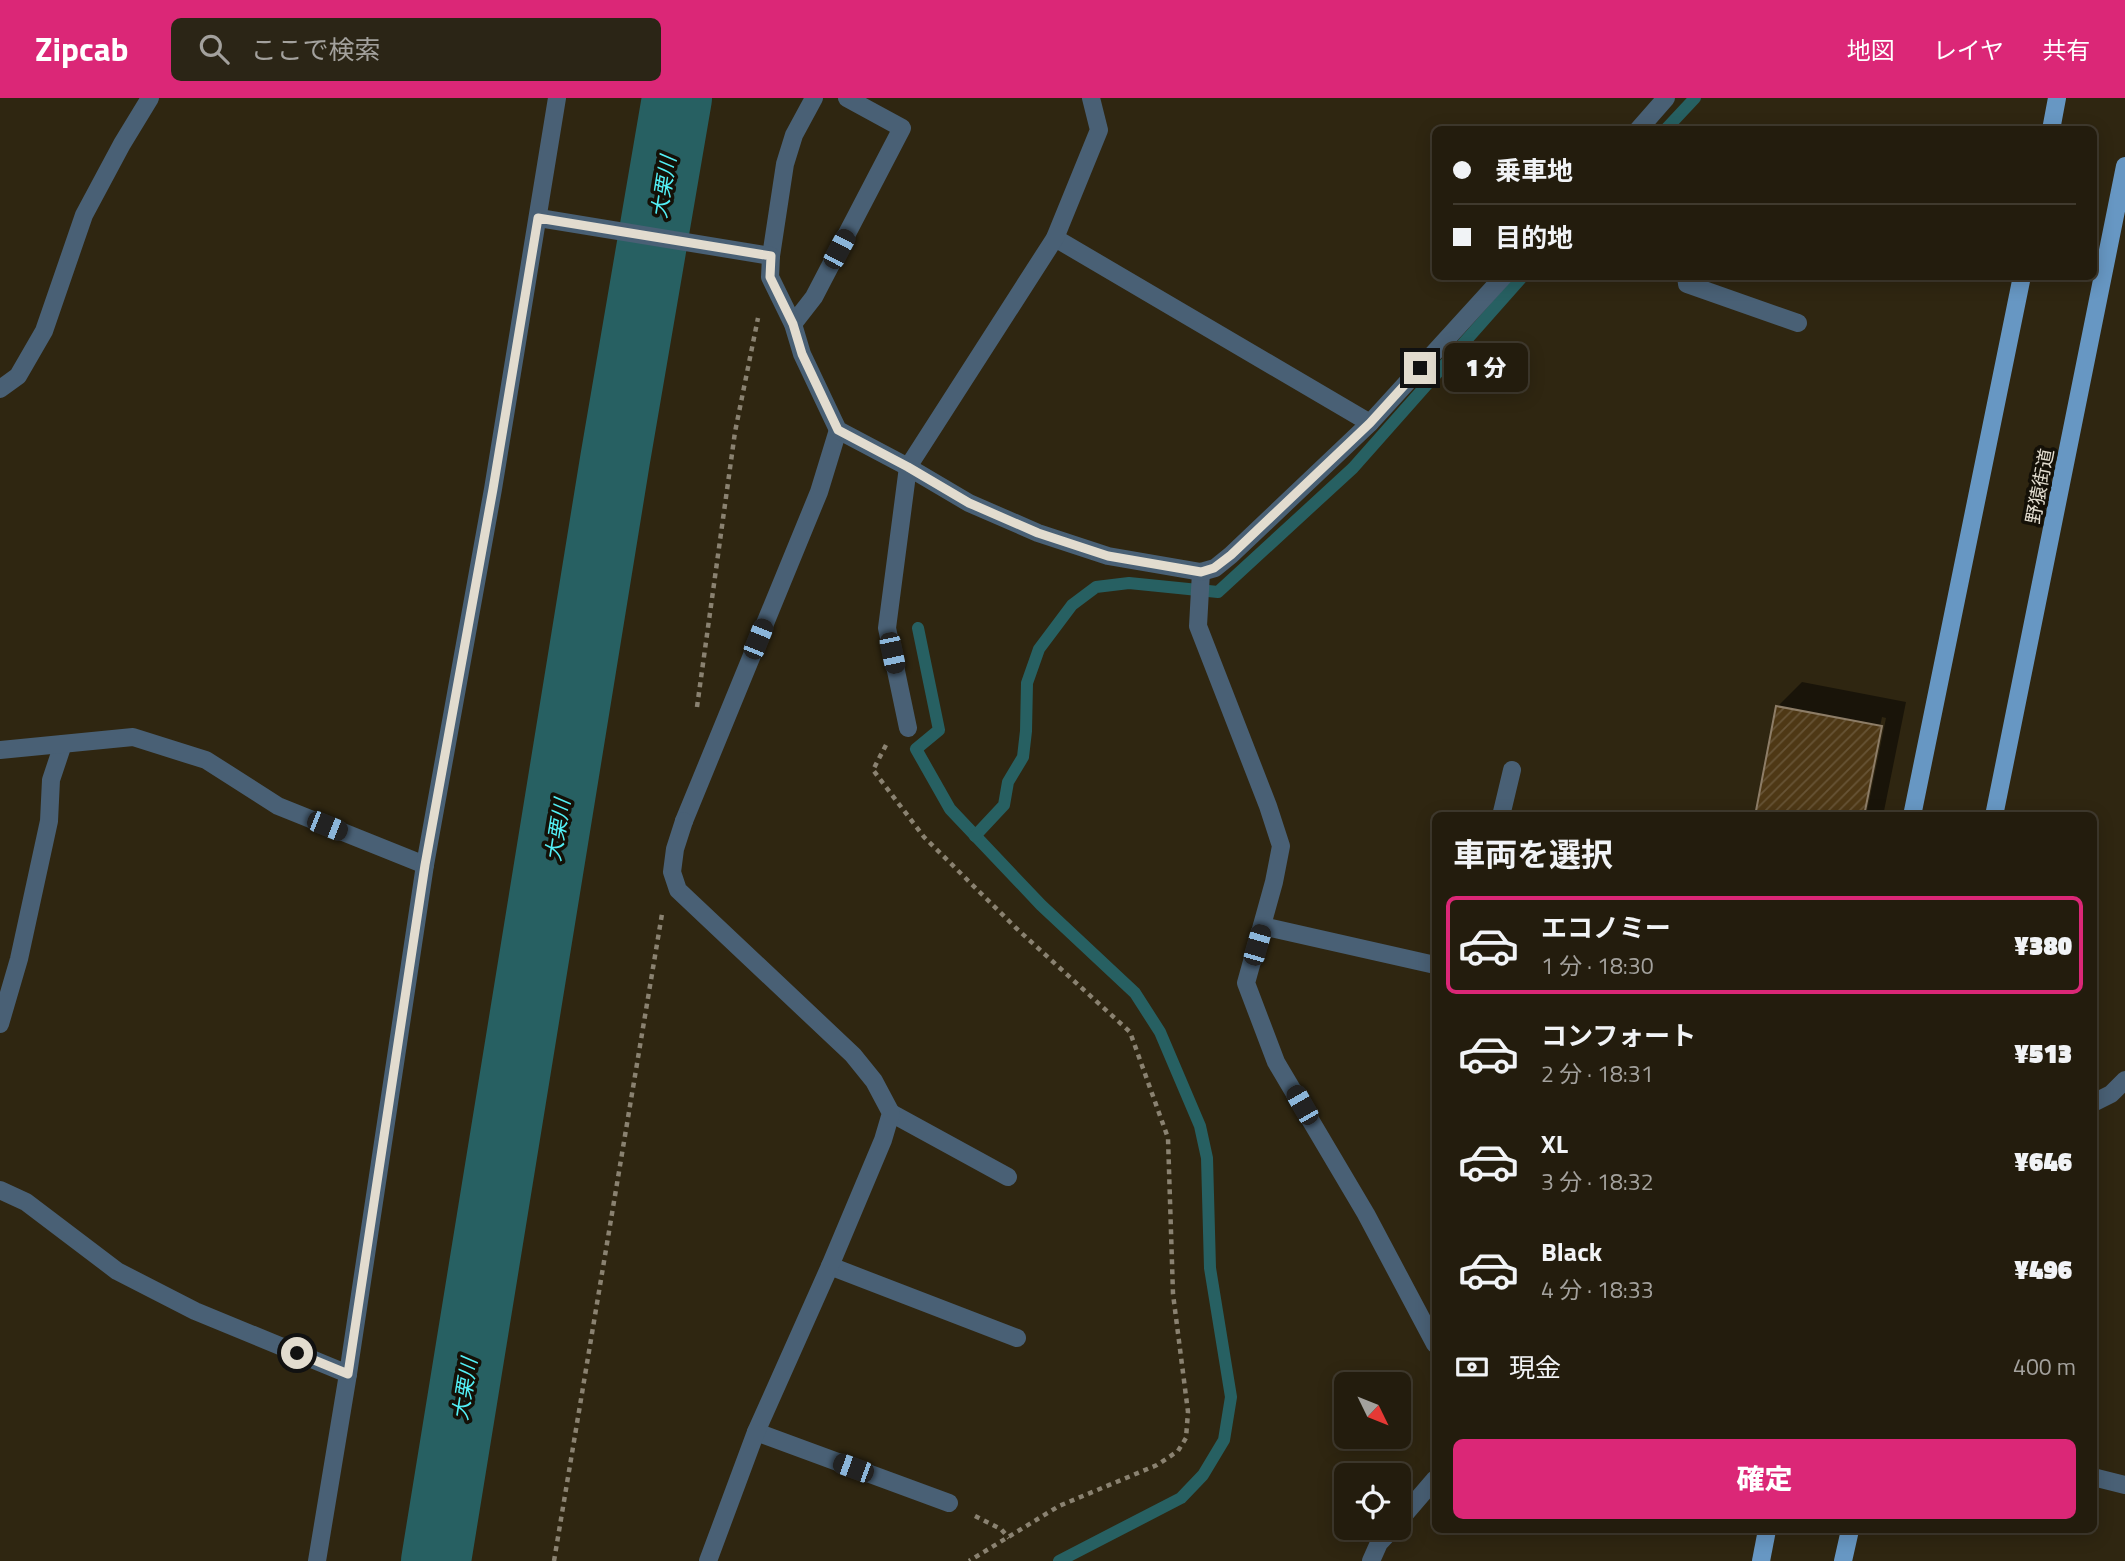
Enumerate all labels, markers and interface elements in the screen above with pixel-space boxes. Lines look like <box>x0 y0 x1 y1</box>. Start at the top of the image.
search box <box>171 18 661 81</box>
text: Zipcab <box>35 24 129 74</box>
icon: search <box>195 30 233 68</box>
text: ここで検索 <box>251 30 381 69</box>
text: 地図 <box>1847 32 1895 68</box>
text: レイヤ <box>1933 32 2004 68</box>
text: 共有 <box>2042 32 2090 68</box>
water label: 大栗川 <box>642 151 684 221</box>
text: 乗車地 <box>1495 151 1573 190</box>
text: 目的地 <box>1495 218 1573 257</box>
car <box>820 226 859 272</box>
callout: 1 分 <box>1444 344 1528 392</box>
text: 1 分 <box>1466 350 1506 385</box>
route end <box>1404 352 1436 384</box>
street label: 野猿街道 <box>2018 446 2060 526</box>
car <box>741 616 776 662</box>
car <box>878 630 907 676</box>
water label: 大栗川 <box>536 794 578 864</box>
car <box>304 808 351 844</box>
text: 車両を選択 <box>1453 830 1613 878</box>
text: エコノミー <box>1541 908 1671 947</box>
icon: car <box>1457 914 1520 977</box>
car <box>1242 922 1273 968</box>
text: ¥380 <box>2014 926 2072 965</box>
text: 1 分 · 18:30 <box>1541 948 1654 983</box>
text: コンフォート <box>1541 1016 1696 1055</box>
icon: car <box>1457 1022 1520 1085</box>
text: ¥513 <box>2014 1034 2072 1073</box>
text: 2 分 · 18:31 <box>1541 1056 1654 1091</box>
car <box>1283 1082 1322 1128</box>
text: XL <box>1541 1124 1568 1163</box>
icon: car <box>1457 1130 1520 1193</box>
text: ¥646 <box>2014 1142 2072 1181</box>
text: 3 分 · 18:32 <box>1541 1164 1654 1199</box>
text: Black <box>1541 1232 1602 1271</box>
icon: car <box>1457 1238 1520 1301</box>
text: ¥496 <box>2014 1250 2072 1289</box>
text: 4 分 · 18:33 <box>1541 1272 1654 1307</box>
route start <box>281 1337 313 1369</box>
icon: cash <box>1453 1348 1491 1386</box>
text: 現金 <box>1509 1348 1561 1387</box>
text: 400 m <box>2013 1349 2076 1384</box>
water label: 大栗川 <box>443 1353 485 1423</box>
north arrow <box>1334 1372 1410 1449</box>
map controls <box>1334 1372 1411 1540</box>
button: 確定 <box>1453 1439 2076 1519</box>
car <box>830 1451 877 1485</box>
button: locate <box>1334 1463 1411 1540</box>

